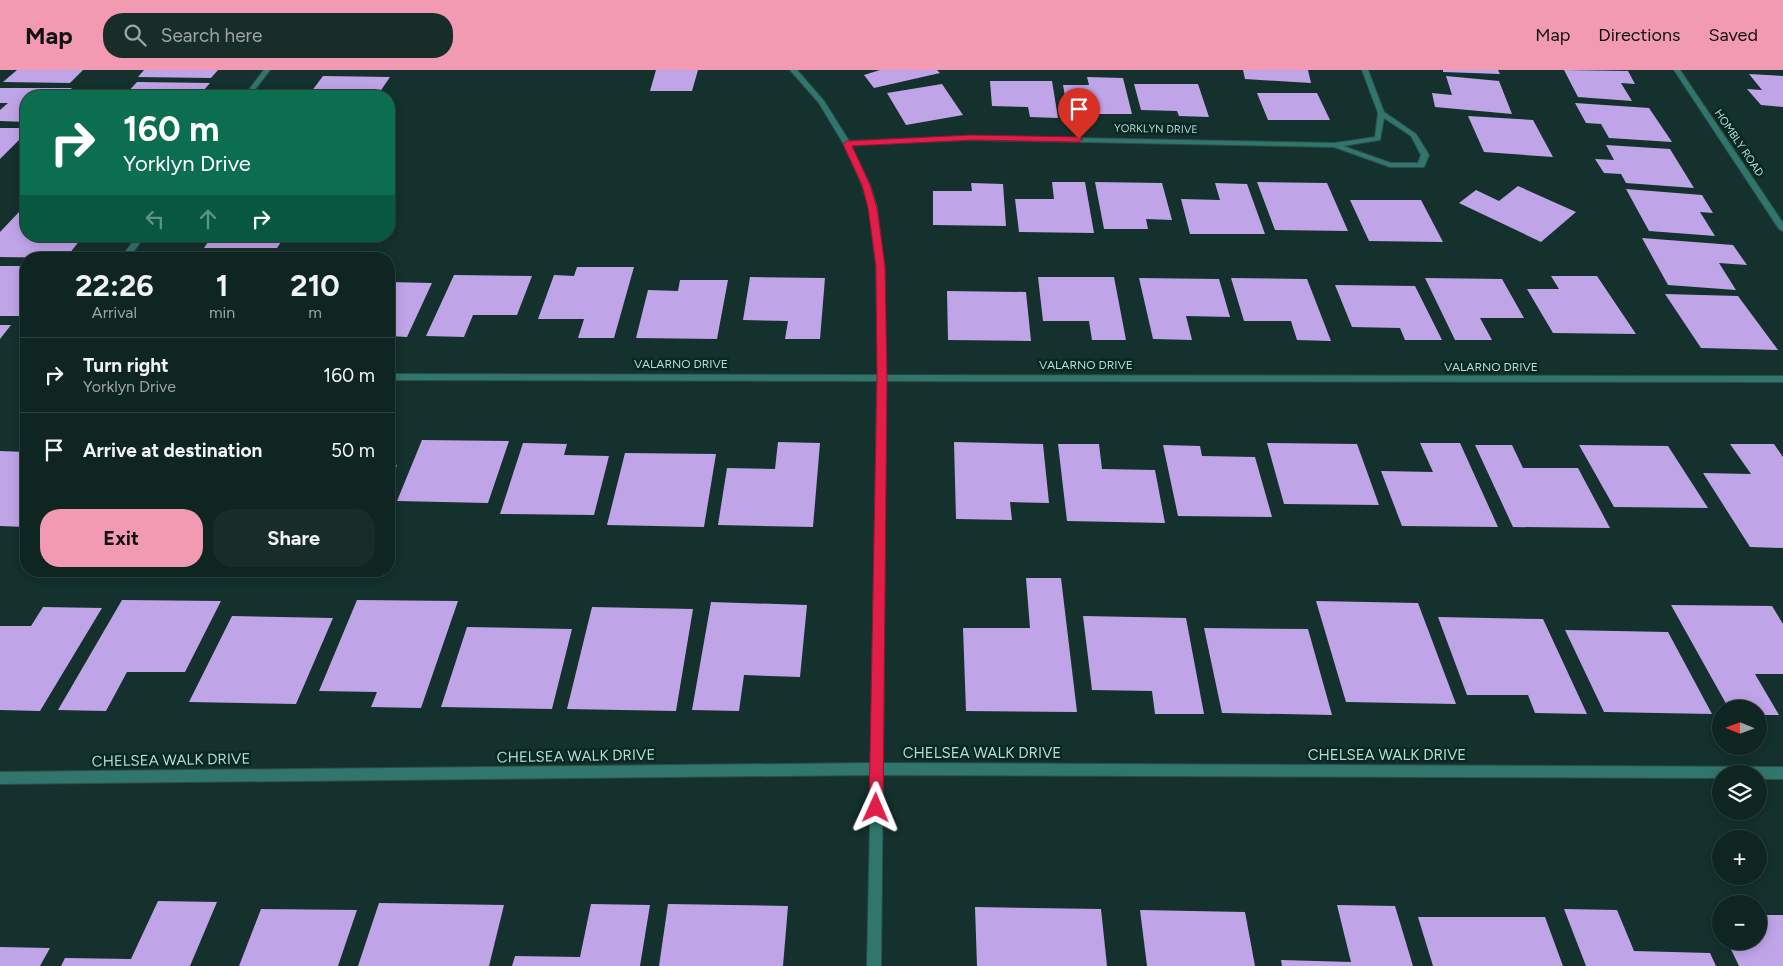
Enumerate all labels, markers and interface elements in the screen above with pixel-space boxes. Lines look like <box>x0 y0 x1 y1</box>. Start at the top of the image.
search box <box>103 13 453 58</box>
text: Map <box>25 21 73 50</box>
icon: search <box>121 21 149 49</box>
text: Search here <box>161 24 262 47</box>
text: Map <box>1535 24 1570 46</box>
text: Directions <box>1598 24 1680 46</box>
text: Saved <box>1708 24 1758 46</box>
pin <box>1058 88 1100 139</box>
icon: arrive <box>1065 95 1093 123</box>
street label: HOMBLY ROAD <box>1712 107 1766 179</box>
text: 160 m <box>123 108 220 150</box>
icon: right <box>40 110 105 175</box>
street label: YORKLYN DRIVE <box>1114 122 1198 136</box>
text: Yorklyn Drive <box>123 150 251 177</box>
icon: left <box>141 205 169 233</box>
icon: ahead <box>194 205 222 233</box>
icon: right <box>247 205 275 233</box>
text: 22:26 <box>75 267 154 304</box>
text: 1 <box>216 267 228 304</box>
text: 210 <box>290 267 340 304</box>
text: Arrival <box>92 303 137 322</box>
text: min <box>209 303 235 322</box>
text: m <box>308 303 322 322</box>
text: Turn right <box>83 354 169 377</box>
street label: VALARNO DRIVE <box>634 357 728 371</box>
street label: VALARNO DRIVE <box>1039 358 1133 372</box>
street label: VALARNO DRIVE <box>1444 360 1538 374</box>
icon: right <box>40 361 68 389</box>
text: 160 m <box>323 364 375 387</box>
text: Yorklyn Drive <box>83 377 176 396</box>
icon: arrive <box>40 436 68 464</box>
text: Arrive at destination <box>83 439 262 462</box>
text: 50 m <box>331 439 375 462</box>
button: Exit <box>40 509 203 567</box>
button: Share <box>213 509 375 567</box>
north arrow <box>1712 700 1768 755</box>
map controls <box>1712 700 1767 950</box>
street label: CHELSEA WALK DRIVE <box>903 744 1061 762</box>
street label: CHELSEA WALK DRIVE <box>497 746 655 766</box>
street label: CHELSEA WALK DRIVE <box>1308 746 1466 764</box>
street label: CHELSEA WALK DRIVE <box>92 750 250 770</box>
button: layers <box>1712 765 1767 820</box>
position arrow <box>849 781 901 833</box>
button: + <box>1712 830 1767 885</box>
button: − <box>1712 895 1767 950</box>

